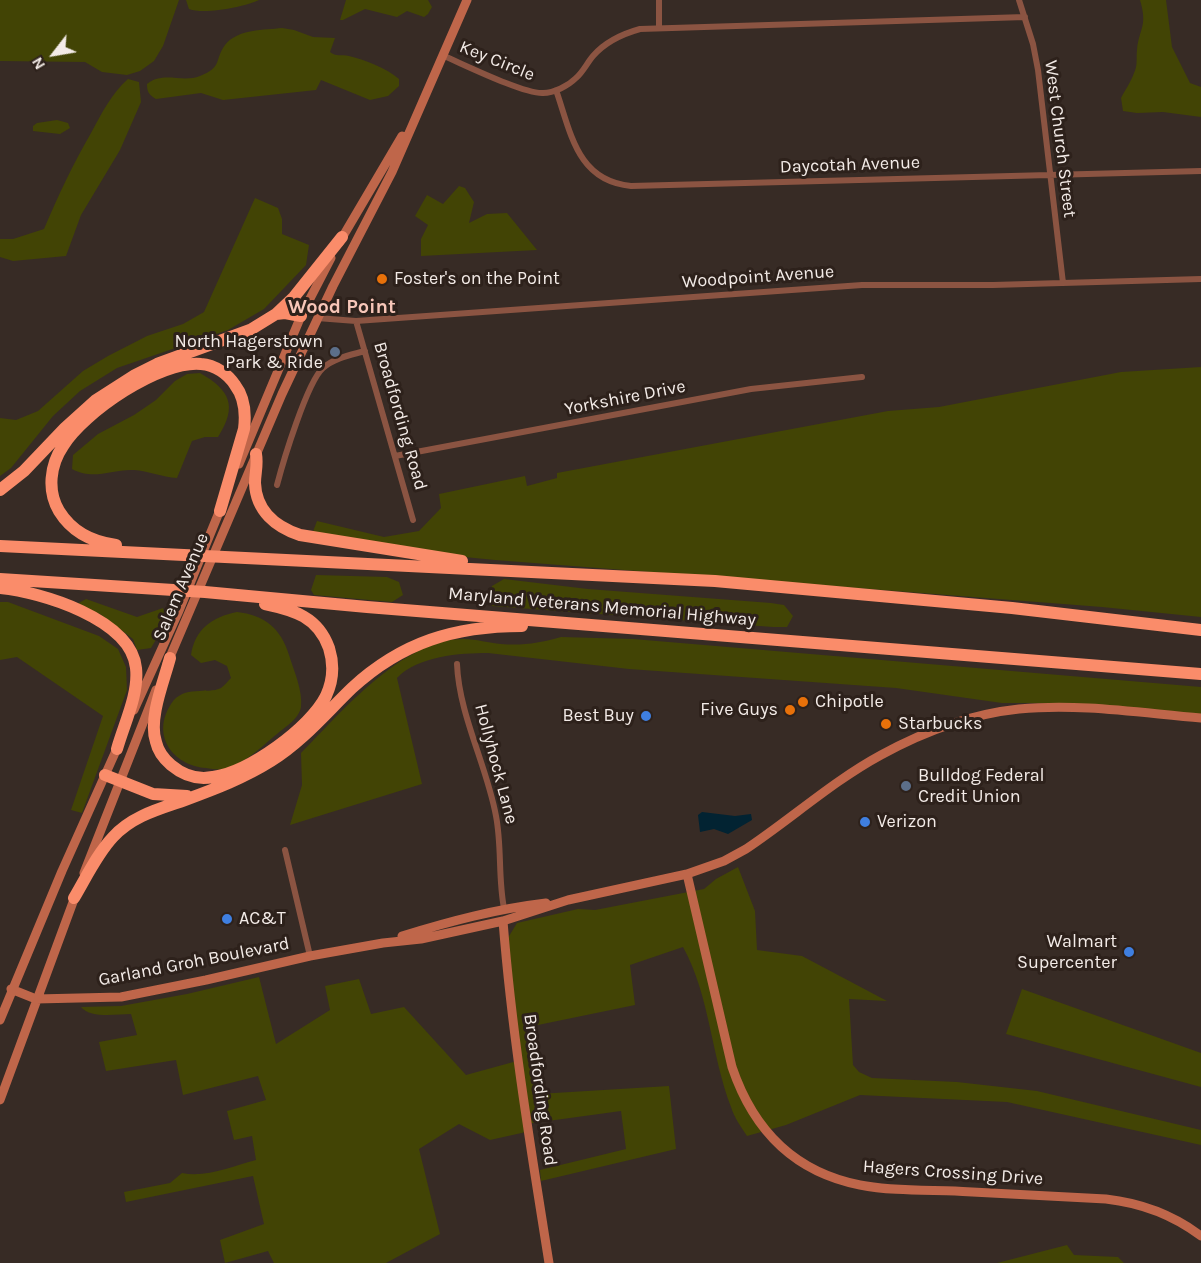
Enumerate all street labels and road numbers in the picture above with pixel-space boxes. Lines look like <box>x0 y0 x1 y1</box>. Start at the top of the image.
street label: Key Circle <box>456 36 538 86</box>
street label: West Church Street <box>1040 59 1080 219</box>
street label: Daycotah Avenue <box>779 152 921 178</box>
street label: Woodpoint Avenue <box>681 261 835 293</box>
street label: Broadfording Road <box>368 339 432 493</box>
street label: Yorkshire Drive <box>563 376 687 420</box>
street label: Salem Avenue <box>149 530 213 644</box>
street label: Maryland Veterans Memorial Highway <box>447 583 757 631</box>
street label: Hollyhock Lane <box>470 702 522 826</box>
street label: Garland Groh Boulevard <box>97 933 291 991</box>
street label: Broadfording Road <box>519 1013 561 1167</box>
street label: Hagers Crossing Drive <box>862 1156 1044 1190</box>

